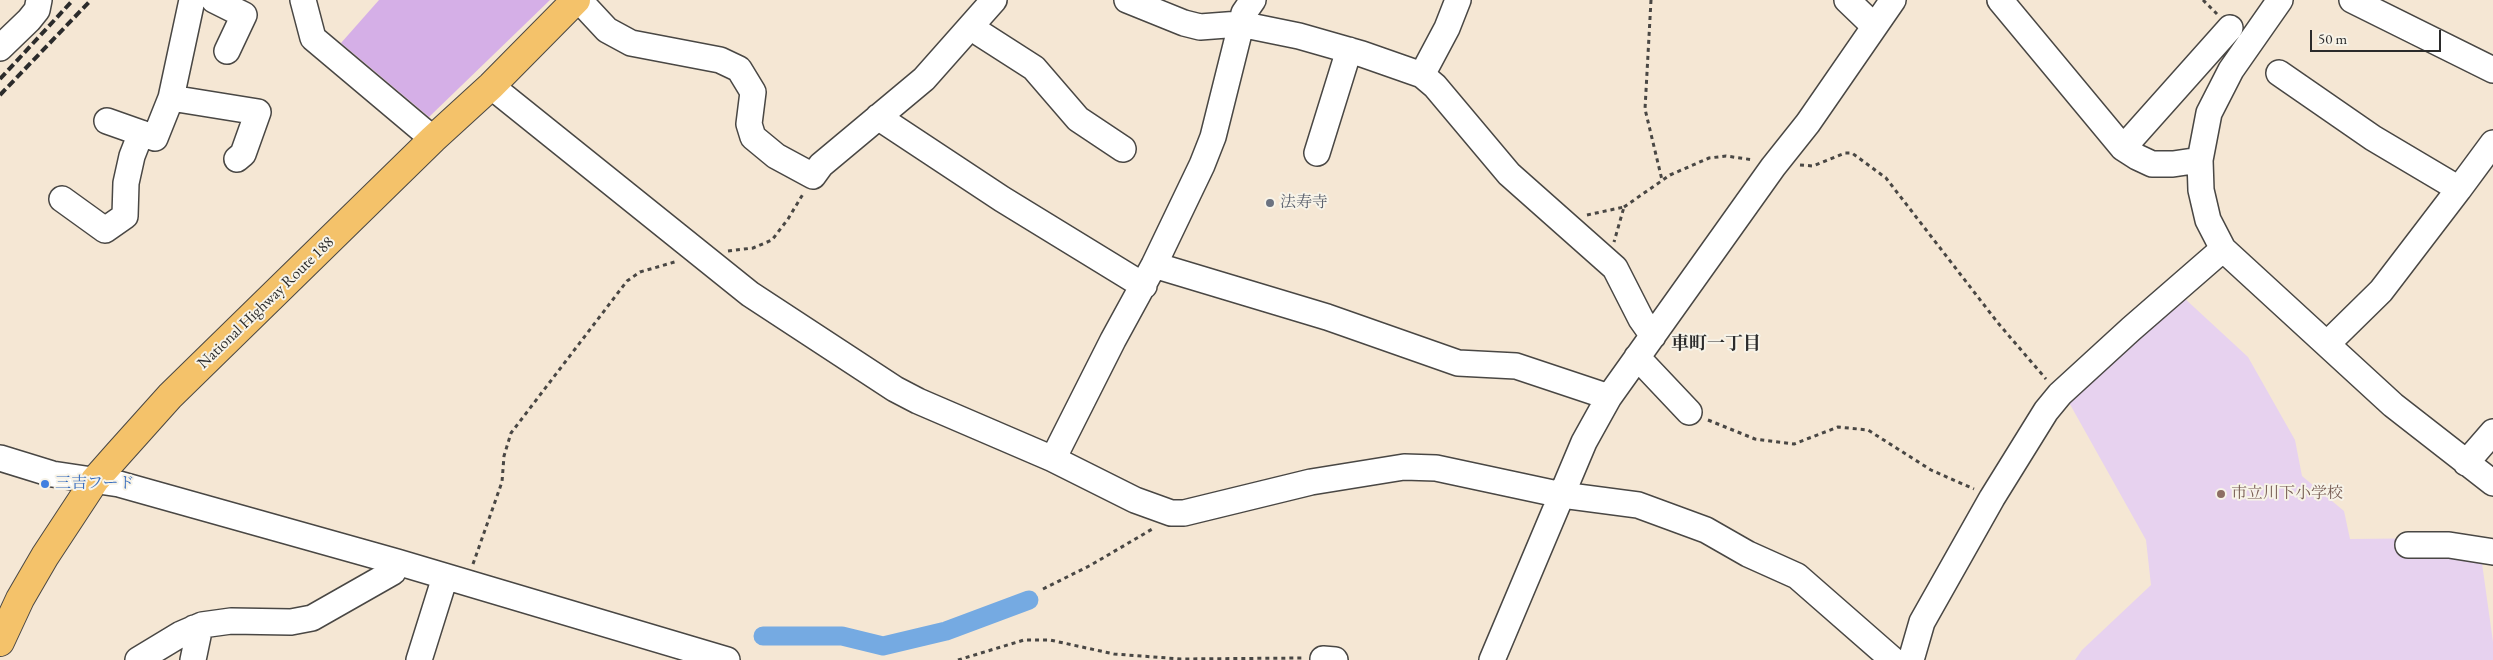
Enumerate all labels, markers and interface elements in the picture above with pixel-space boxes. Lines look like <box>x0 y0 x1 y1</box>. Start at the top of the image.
scale bar <box>2313 20 2444 52</box>
text: 50 m <box>2318 29 2347 48</box>
place label: 法寿寺 <box>1280 193 1328 213</box>
marker: 法寿寺 <box>1264 197 1276 209</box>
street label: National Highway Route 188 <box>194 233 338 373</box>
district label: 車町一丁目 <box>1671 333 1761 355</box>
place label: 三吉フード <box>55 474 135 494</box>
marker: 三吉フード <box>39 478 51 490</box>
place label: 市立川下小学校 <box>2231 484 2343 504</box>
marker: 市立川下小学校 <box>2215 488 2227 500</box>

